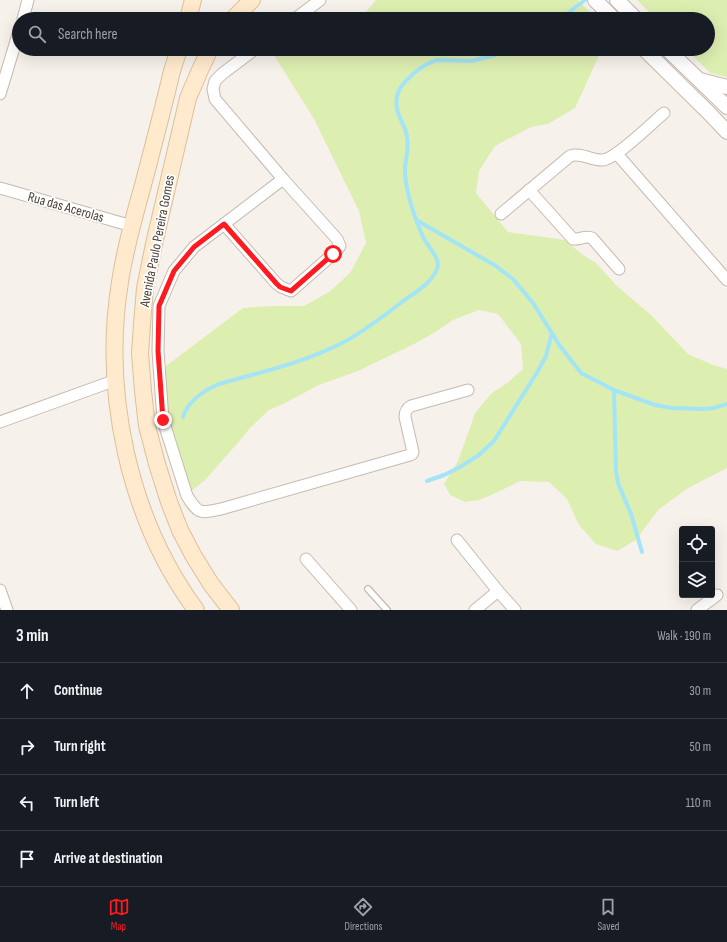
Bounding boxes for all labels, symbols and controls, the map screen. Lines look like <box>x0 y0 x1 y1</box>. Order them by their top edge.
search box <box>12 12 715 56</box>
icon: search <box>26 23 48 45</box>
text: Search here <box>58 25 118 44</box>
street label: Avenida Paulo Pereira Gomes <box>136 174 178 309</box>
street label: Rua das Acerolas <box>26 188 106 226</box>
route start <box>324 245 342 263</box>
route end <box>154 411 172 429</box>
map controls <box>679 526 715 598</box>
button: locate <box>679 526 715 562</box>
button: layers <box>679 562 715 598</box>
text: 3 min <box>16 626 49 646</box>
text: Walk · 190 m <box>657 628 711 644</box>
icon: ahead <box>16 680 38 702</box>
text: Continue <box>54 681 103 700</box>
text: 30 m <box>689 683 711 699</box>
icon: right <box>16 736 38 758</box>
text: Turn right <box>54 737 106 756</box>
text: 50 m <box>690 739 711 755</box>
icon: left <box>16 792 38 814</box>
text: Turn left <box>54 793 99 812</box>
text: 110 m <box>686 795 711 811</box>
icon: arrive <box>16 848 38 870</box>
text: Arrive at destination <box>54 849 163 868</box>
tab: Map <box>108 896 130 933</box>
tab: Directions <box>345 896 382 933</box>
tab: Saved <box>597 896 619 933</box>

